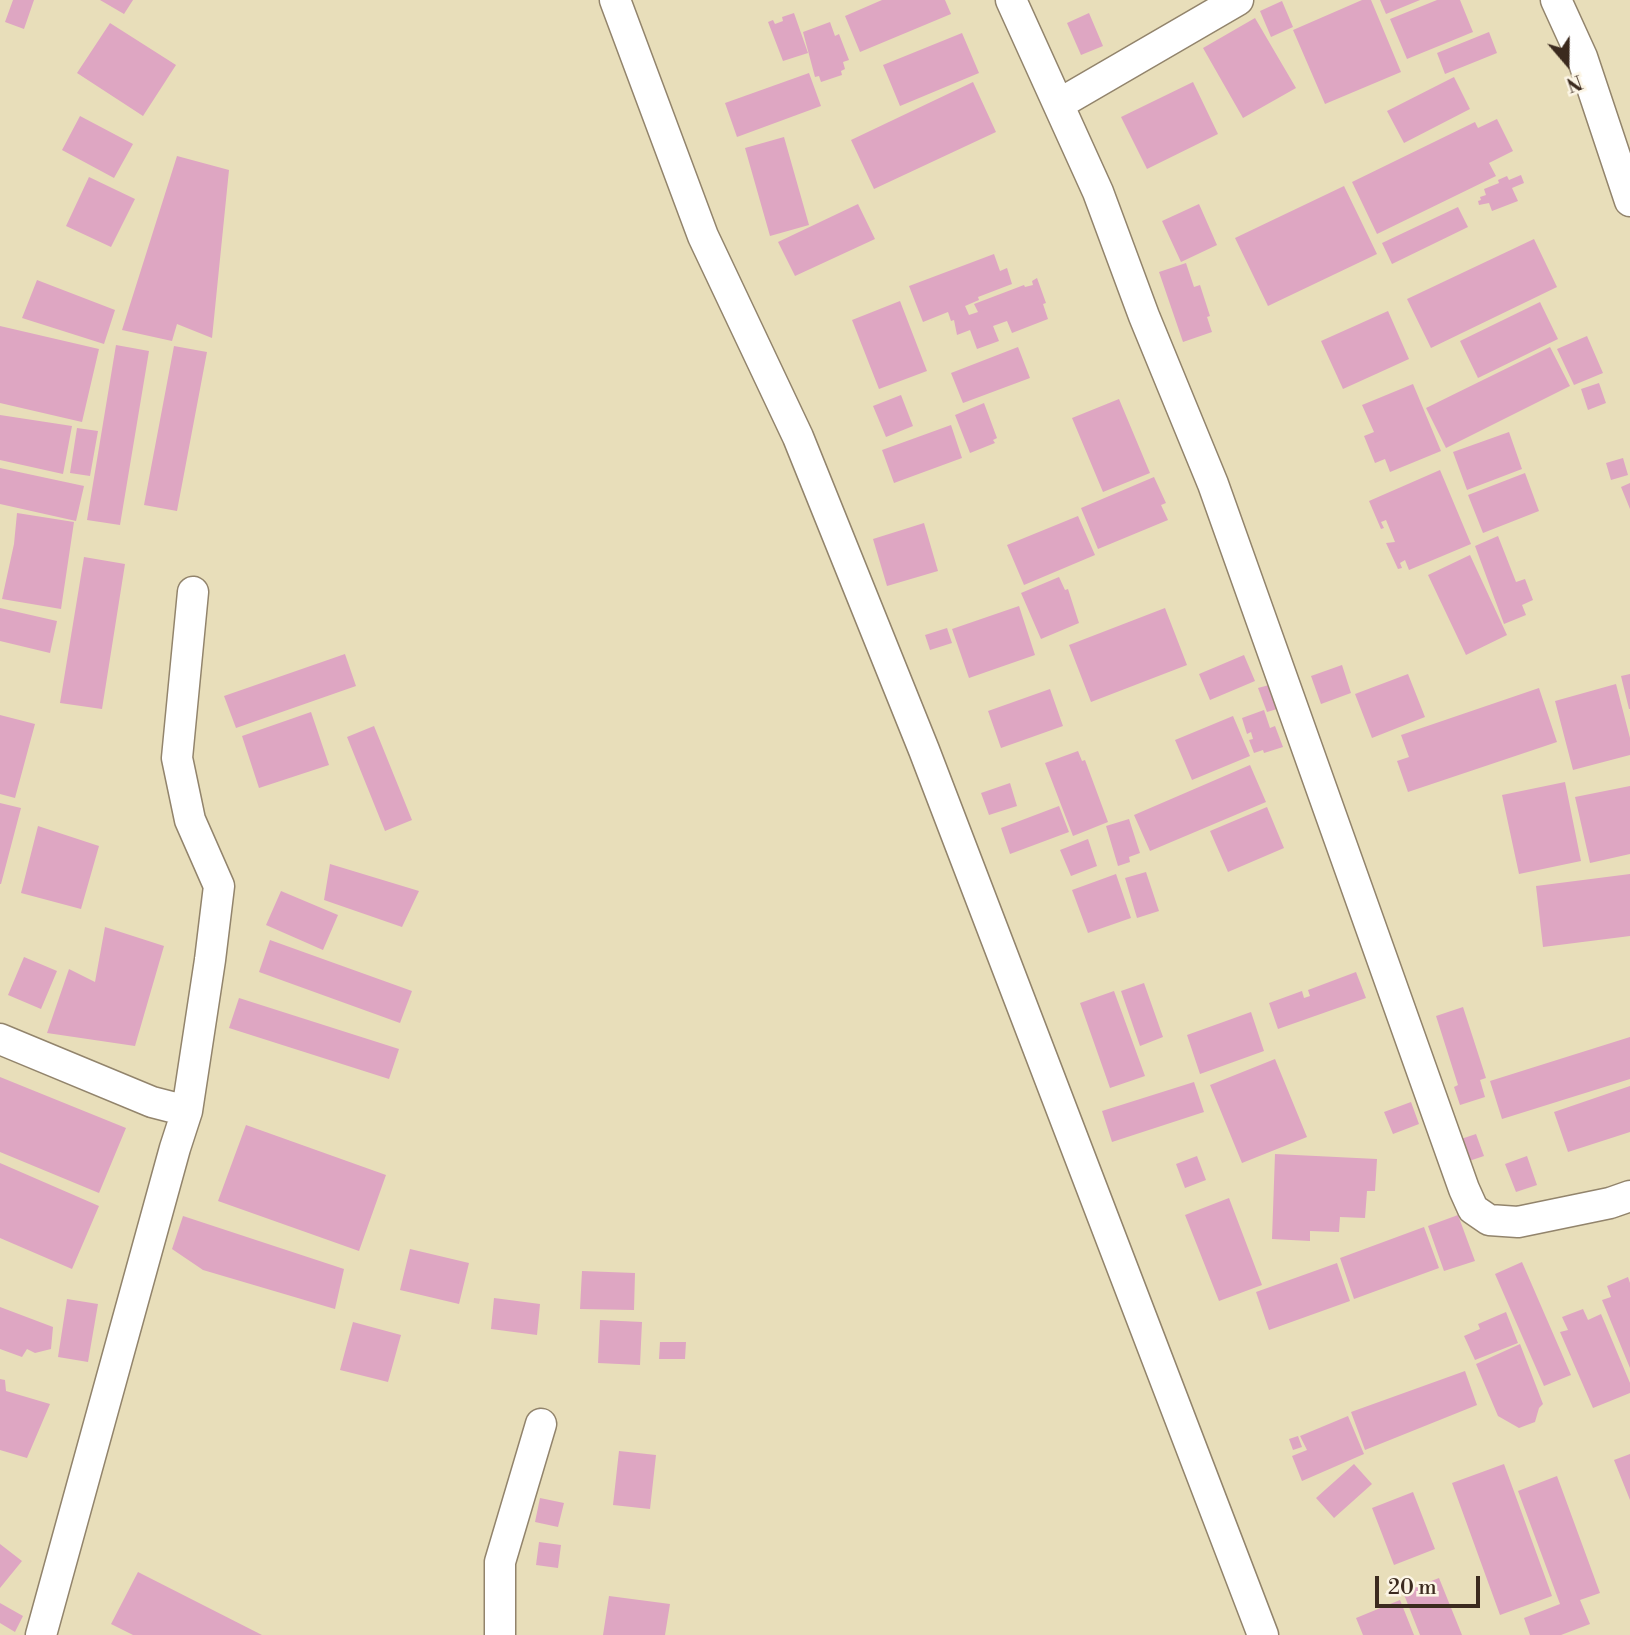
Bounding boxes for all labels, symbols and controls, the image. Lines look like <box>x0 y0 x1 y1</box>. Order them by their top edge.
north arrow <box>1532 28 1602 98</box>
text: N <box>1563 69 1585 97</box>
scale bar <box>1378 1562 1483 1606</box>
text: 20 m <box>1388 1575 1437 1601</box>

